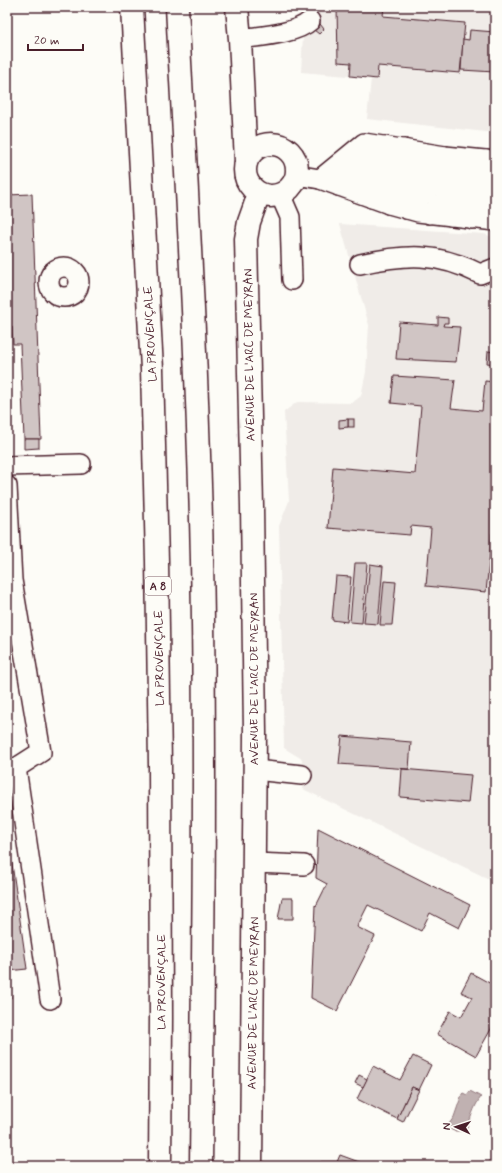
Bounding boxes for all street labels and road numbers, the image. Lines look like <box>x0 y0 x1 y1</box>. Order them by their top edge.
street label: AVENUE DE L'ARC DE MEYRAN <box>240 269 260 441</box>
street label: LA PROVENÇALE <box>140 285 162 382</box>
road number: A 8 <box>145 577 171 595</box>
street label: AVENUE DE L'ARC DE MEYRAN <box>247 593 263 765</box>
street label: LA PROVENÇALE <box>151 609 169 706</box>
street label: AVENUE DE L'ARC DE MEYRAN <box>244 917 264 1089</box>
street label: LA PROVENÇALE <box>154 934 170 1030</box>

